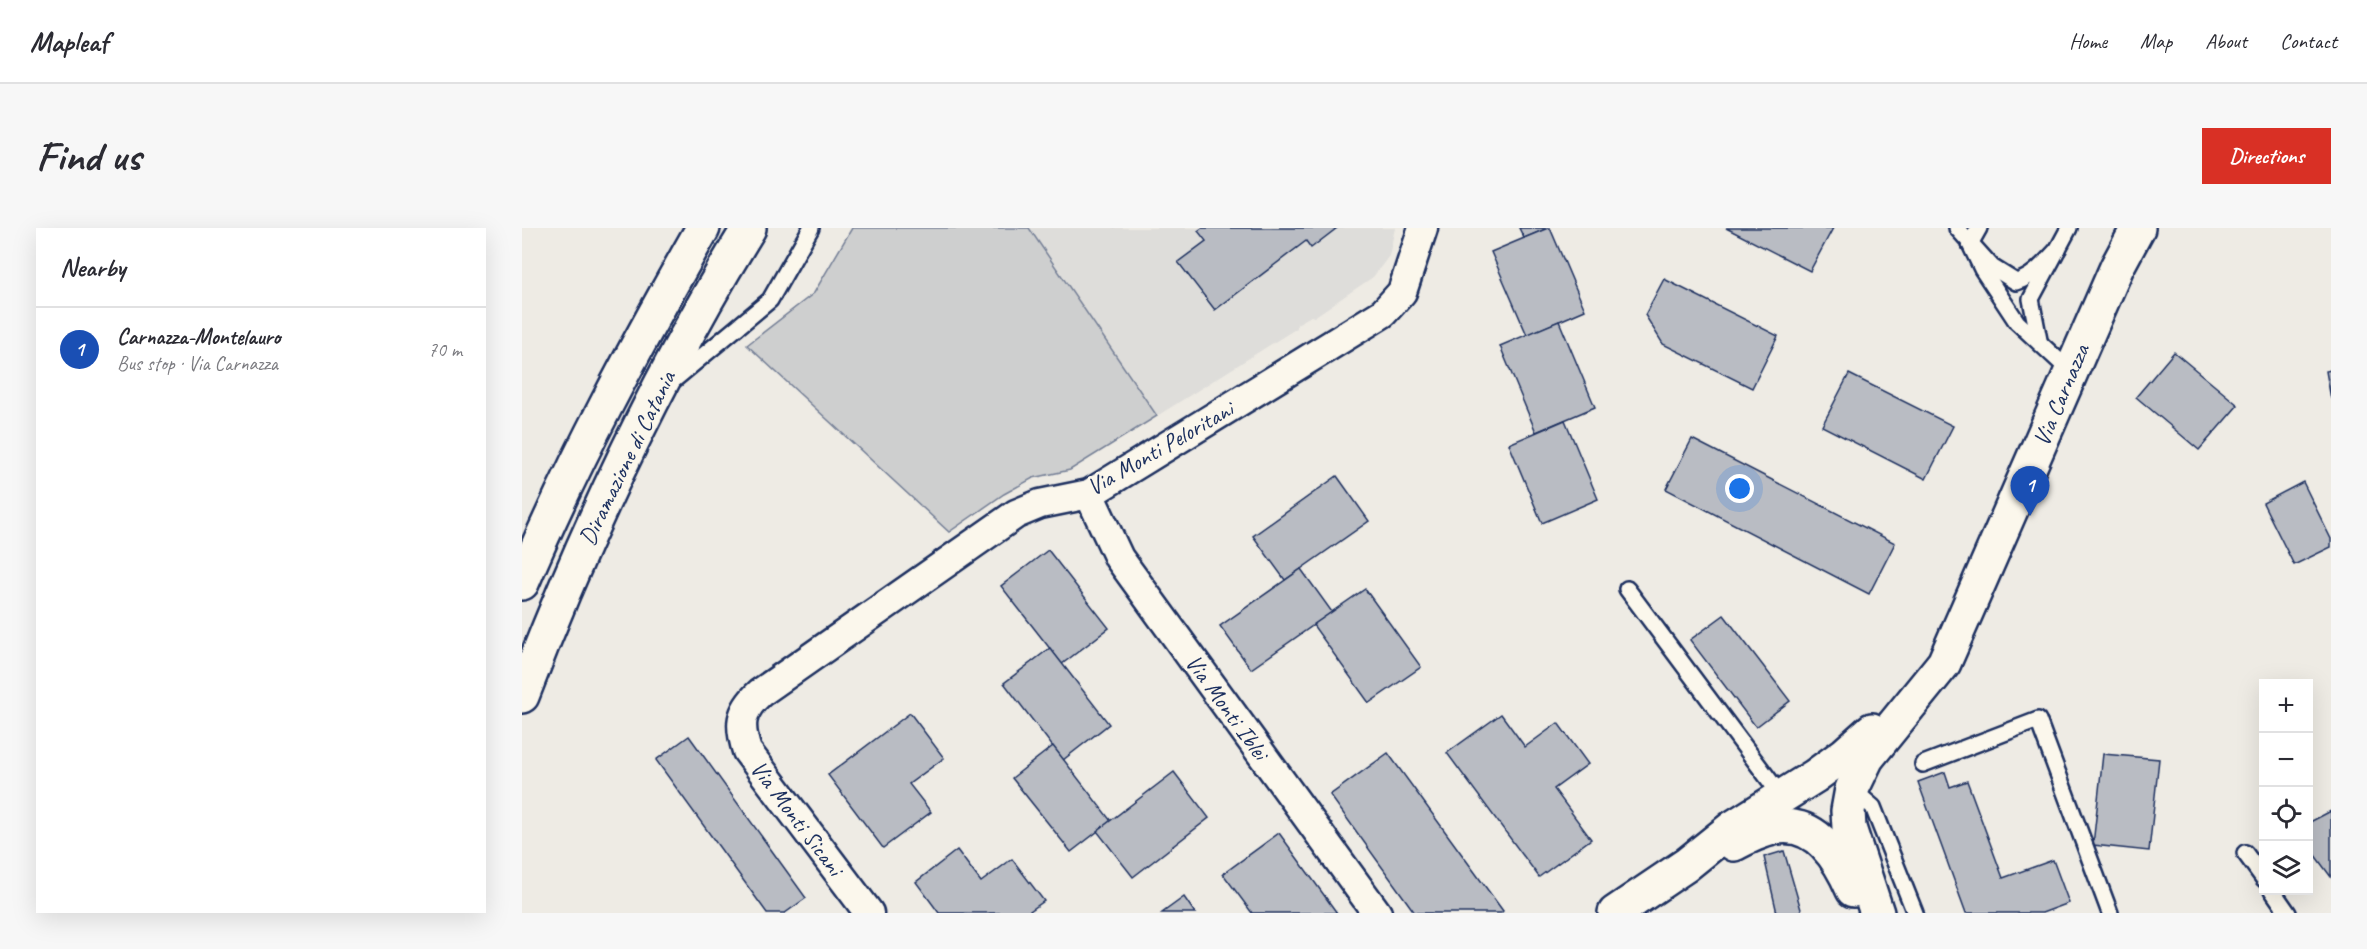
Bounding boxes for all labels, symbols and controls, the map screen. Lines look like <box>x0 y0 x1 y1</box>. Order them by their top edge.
text: Mapleaf <box>30 24 108 59</box>
text: Home <box>2069 28 2107 54</box>
text: Map <box>2140 28 2172 54</box>
text: About <box>2205 28 2247 54</box>
text: Contact <box>2280 28 2337 54</box>
button: Directions <box>2202 128 2331 184</box>
text: Find us <box>36 130 141 183</box>
text: Nearby <box>60 251 125 284</box>
text: Carnazza-Montelauro <box>117 323 280 351</box>
text: 1 <box>75 337 84 362</box>
text: 70 m <box>428 337 462 362</box>
street label: Via Carnazza <box>2026 338 2096 450</box>
text: Bus stop · Via Carnazza <box>117 351 278 376</box>
street label: Diramazione di Catania <box>572 365 683 550</box>
street label: Via Monti Peloritani <box>1081 392 1242 502</box>
pin: 1 <box>2010 466 2050 516</box>
your location <box>1725 474 1754 503</box>
street label: Via Monti Iblei <box>1179 648 1277 768</box>
map controls <box>2259 679 2313 895</box>
button: + <box>2259 679 2313 733</box>
button: − <box>2259 733 2313 787</box>
street label: Via Monti Sicani <box>744 754 852 884</box>
button: locate <box>2259 787 2313 841</box>
button: layers <box>2259 841 2313 895</box>

